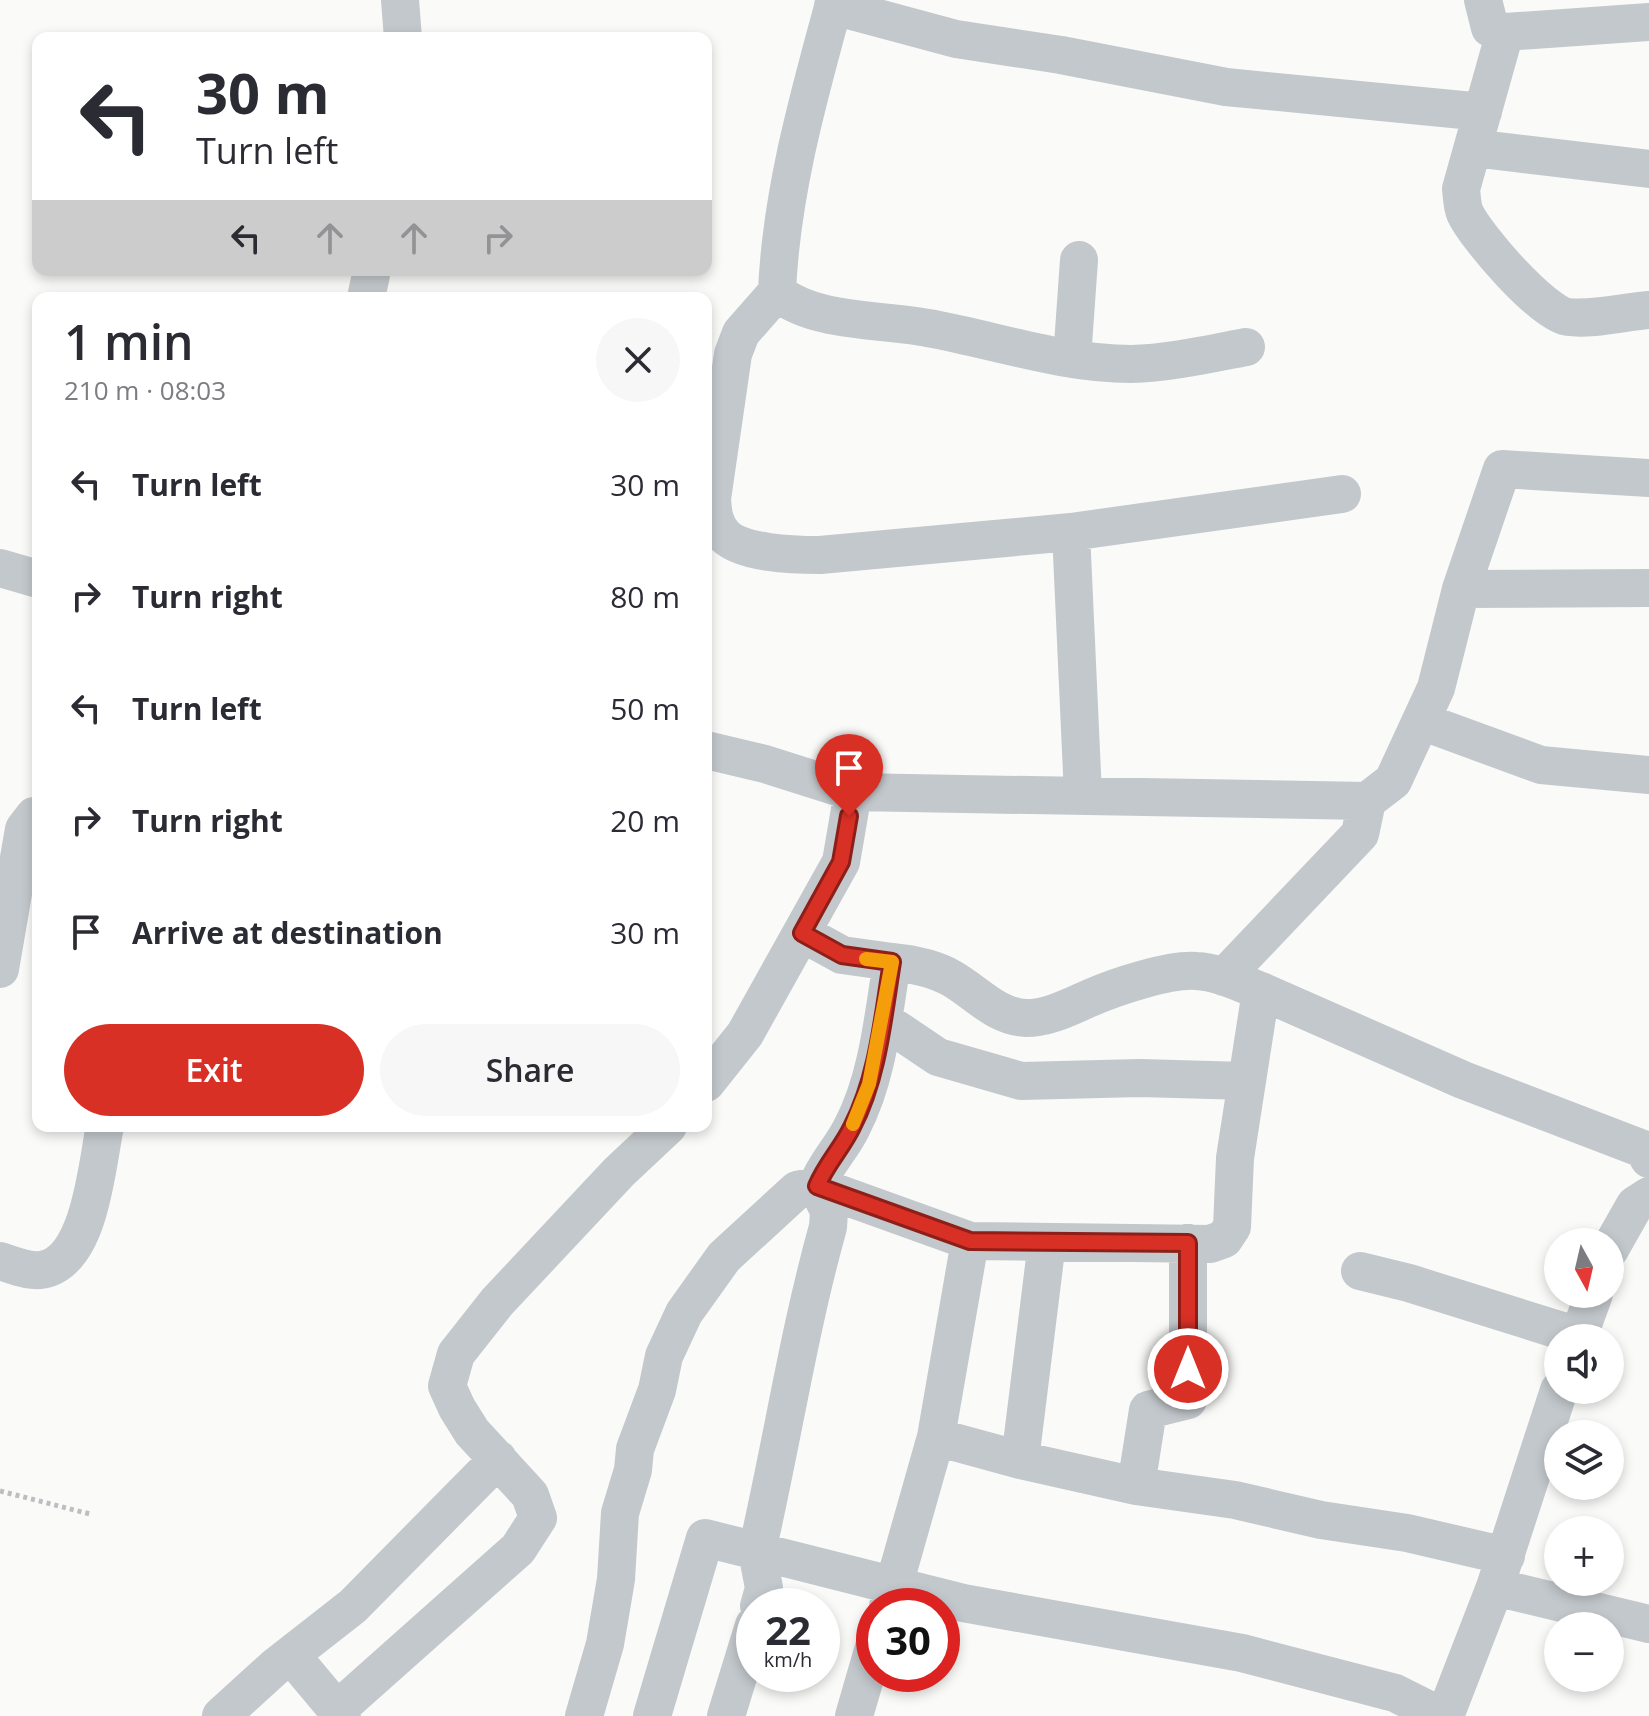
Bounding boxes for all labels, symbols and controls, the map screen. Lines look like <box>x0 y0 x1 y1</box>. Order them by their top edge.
text: 30 m <box>196 54 330 130</box>
icon: left <box>64 64 168 168</box>
text: Turn left <box>196 126 338 175</box>
icon: left <box>224 216 268 260</box>
icon: ahead <box>308 216 352 260</box>
icon: ahead <box>392 216 436 260</box>
icon: right <box>476 216 520 260</box>
text: 1 min <box>64 309 194 374</box>
button: close <box>596 318 680 402</box>
text: 210 m · 08:03 <box>64 372 226 408</box>
icon: left <box>64 462 108 506</box>
text: Turn left <box>132 464 262 505</box>
text: 30 m <box>610 464 680 505</box>
icon: right <box>64 574 108 618</box>
text: Turn right <box>132 576 283 617</box>
text: 80 m <box>610 576 680 617</box>
icon: left <box>64 686 108 730</box>
text: Turn left <box>132 688 262 729</box>
text: 50 m <box>610 688 680 729</box>
pin <box>815 734 883 816</box>
icon: arrive <box>827 746 871 790</box>
icon: right <box>64 798 108 842</box>
text: Turn right <box>132 800 283 841</box>
text: 20 m <box>610 800 680 841</box>
icon: arrive <box>64 910 108 954</box>
text: Arrive at destination <box>132 912 443 953</box>
text: 30 m <box>610 912 680 953</box>
button: Exit <box>64 1024 364 1116</box>
button: Share <box>380 1024 680 1116</box>
north arrow <box>1544 1228 1624 1308</box>
map controls <box>1544 1228 1624 1692</box>
button: sound <box>1544 1324 1624 1404</box>
position arrow <box>1146 1327 1230 1411</box>
button: layers <box>1544 1420 1624 1500</box>
button: + <box>1544 1516 1624 1596</box>
speed limit sign: 30 <box>856 1588 960 1692</box>
text: 22 <box>765 1602 811 1657</box>
button: − <box>1544 1612 1624 1692</box>
text: km/h <box>764 1646 812 1673</box>

